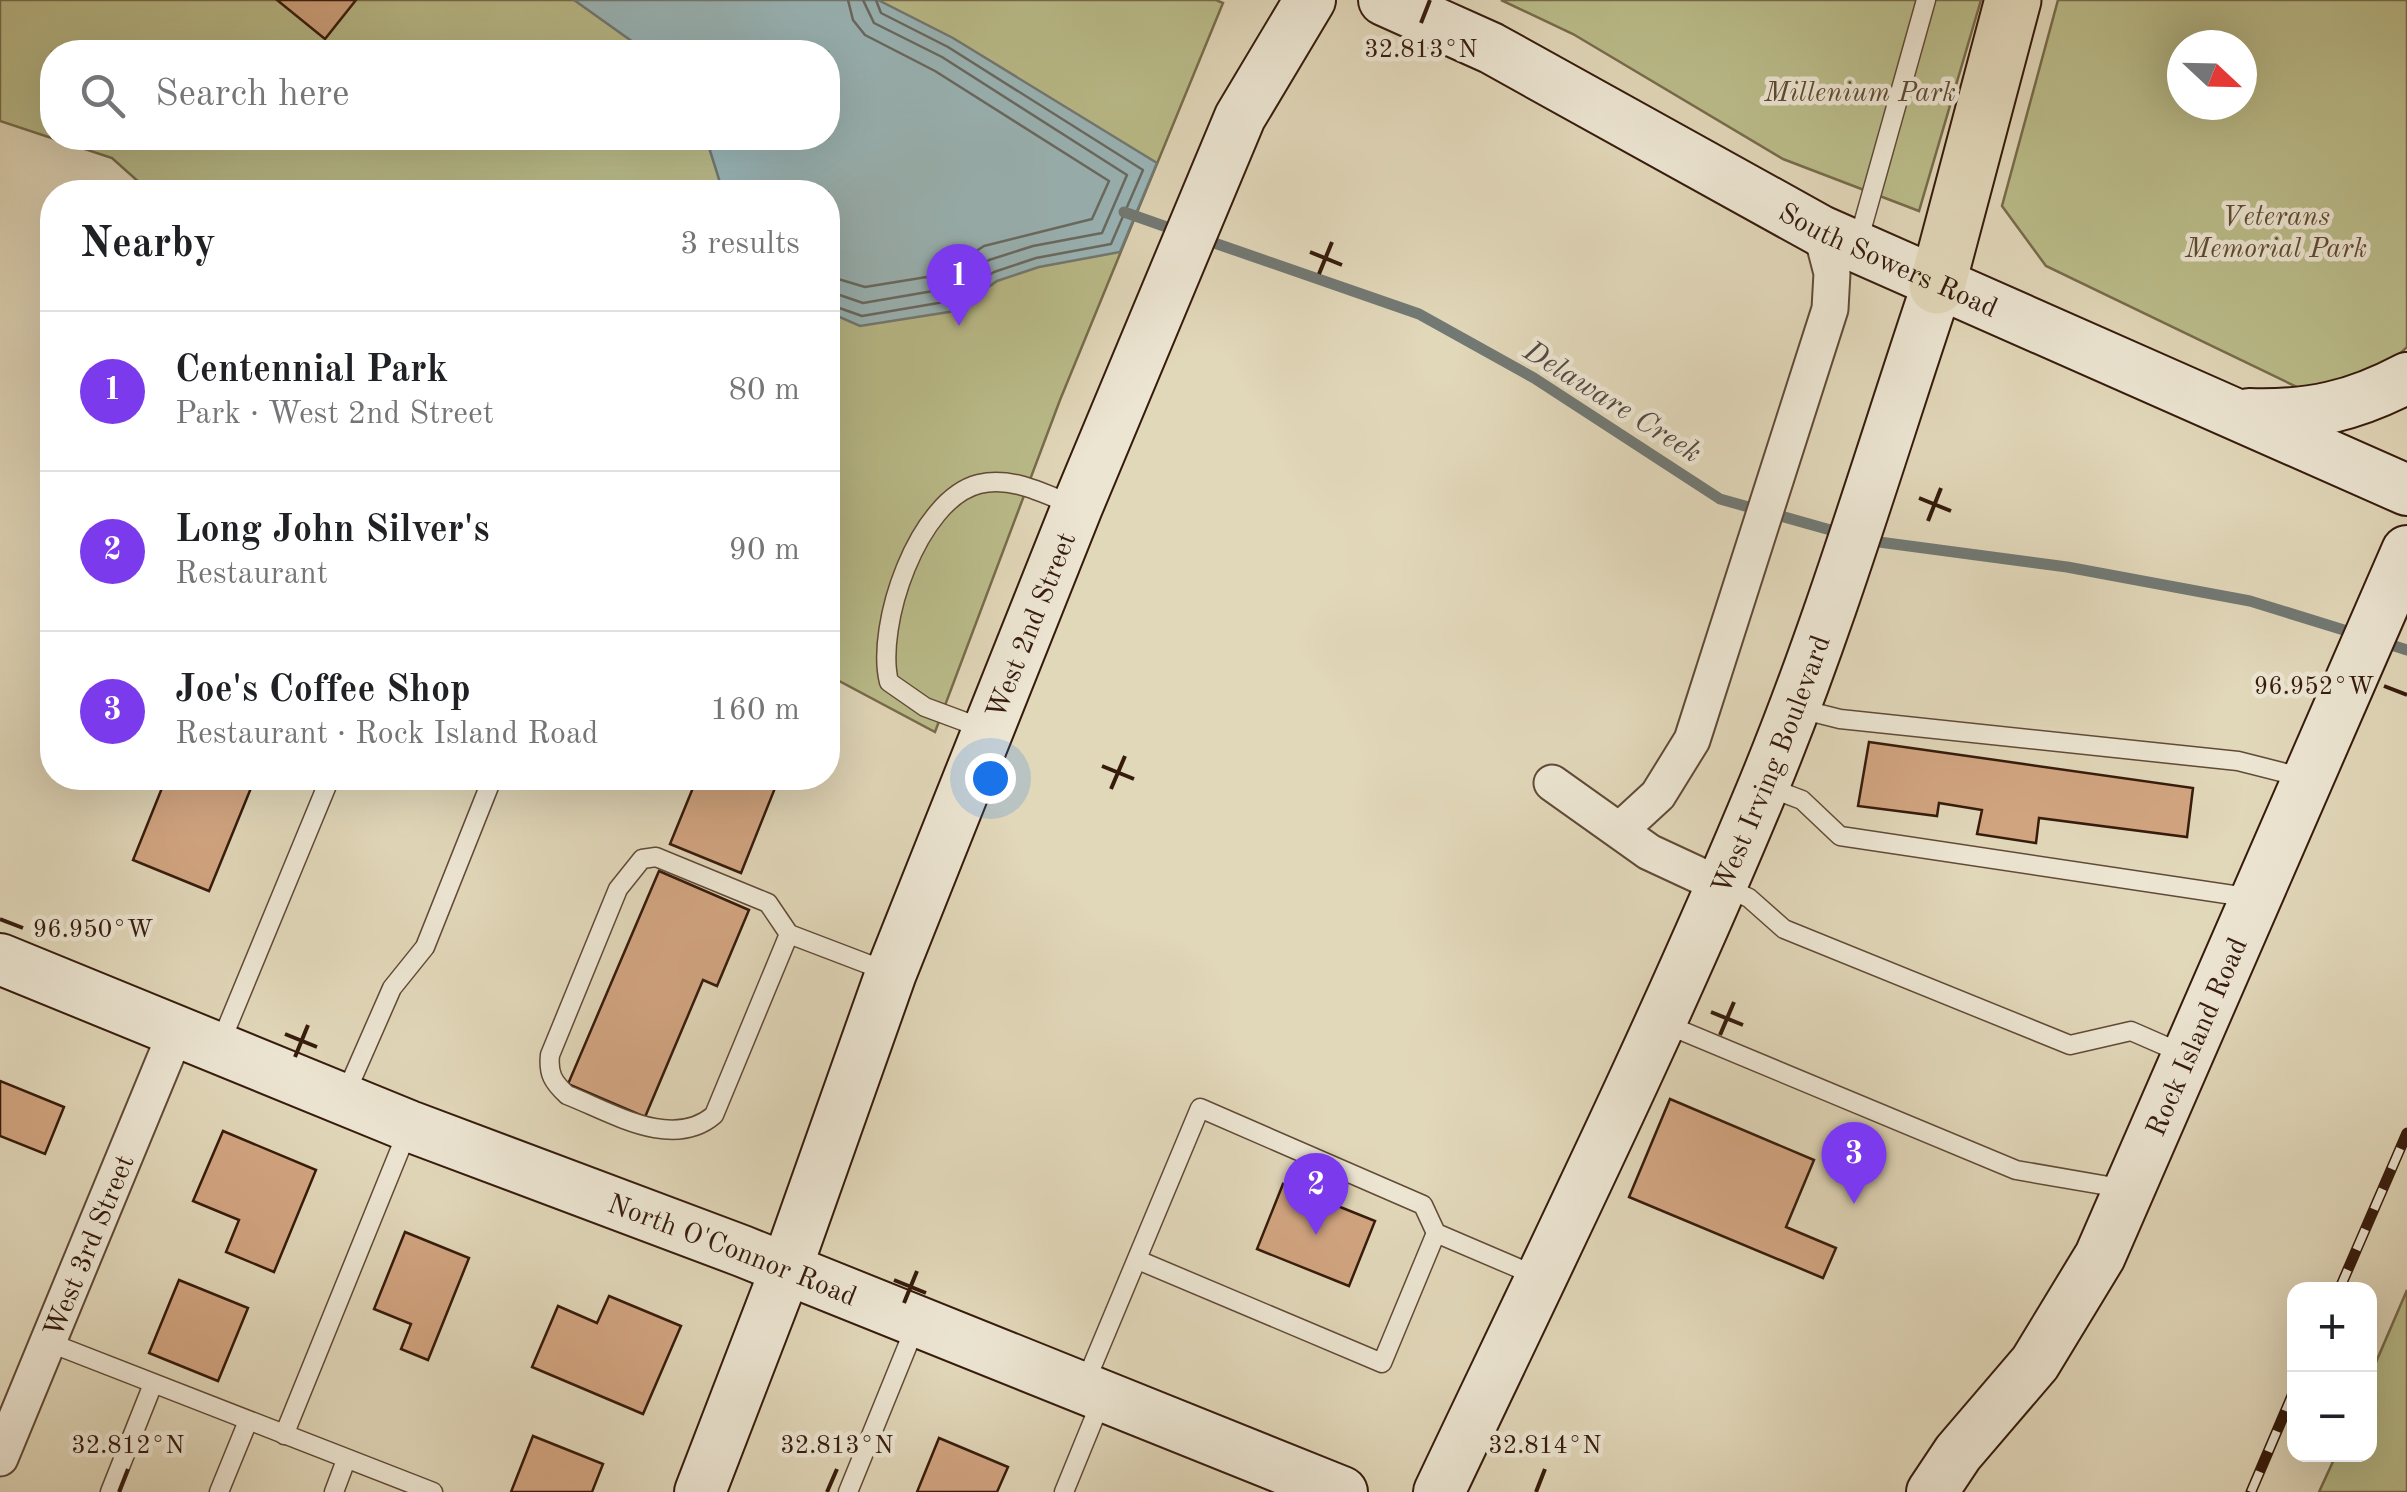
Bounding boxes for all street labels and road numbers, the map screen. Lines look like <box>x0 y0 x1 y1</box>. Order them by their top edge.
street label: South Sowers Road <box>1773 199 2001 324</box>
street label: West 2nd Street <box>983 529 1082 723</box>
street label: West Irving Boulevard <box>1709 632 1837 898</box>
street label: Rock Island Road <box>2143 934 2254 1141</box>
street label: West 3rd Street <box>41 1151 141 1342</box>
street label: North O'Connor Road <box>603 1191 860 1313</box>

